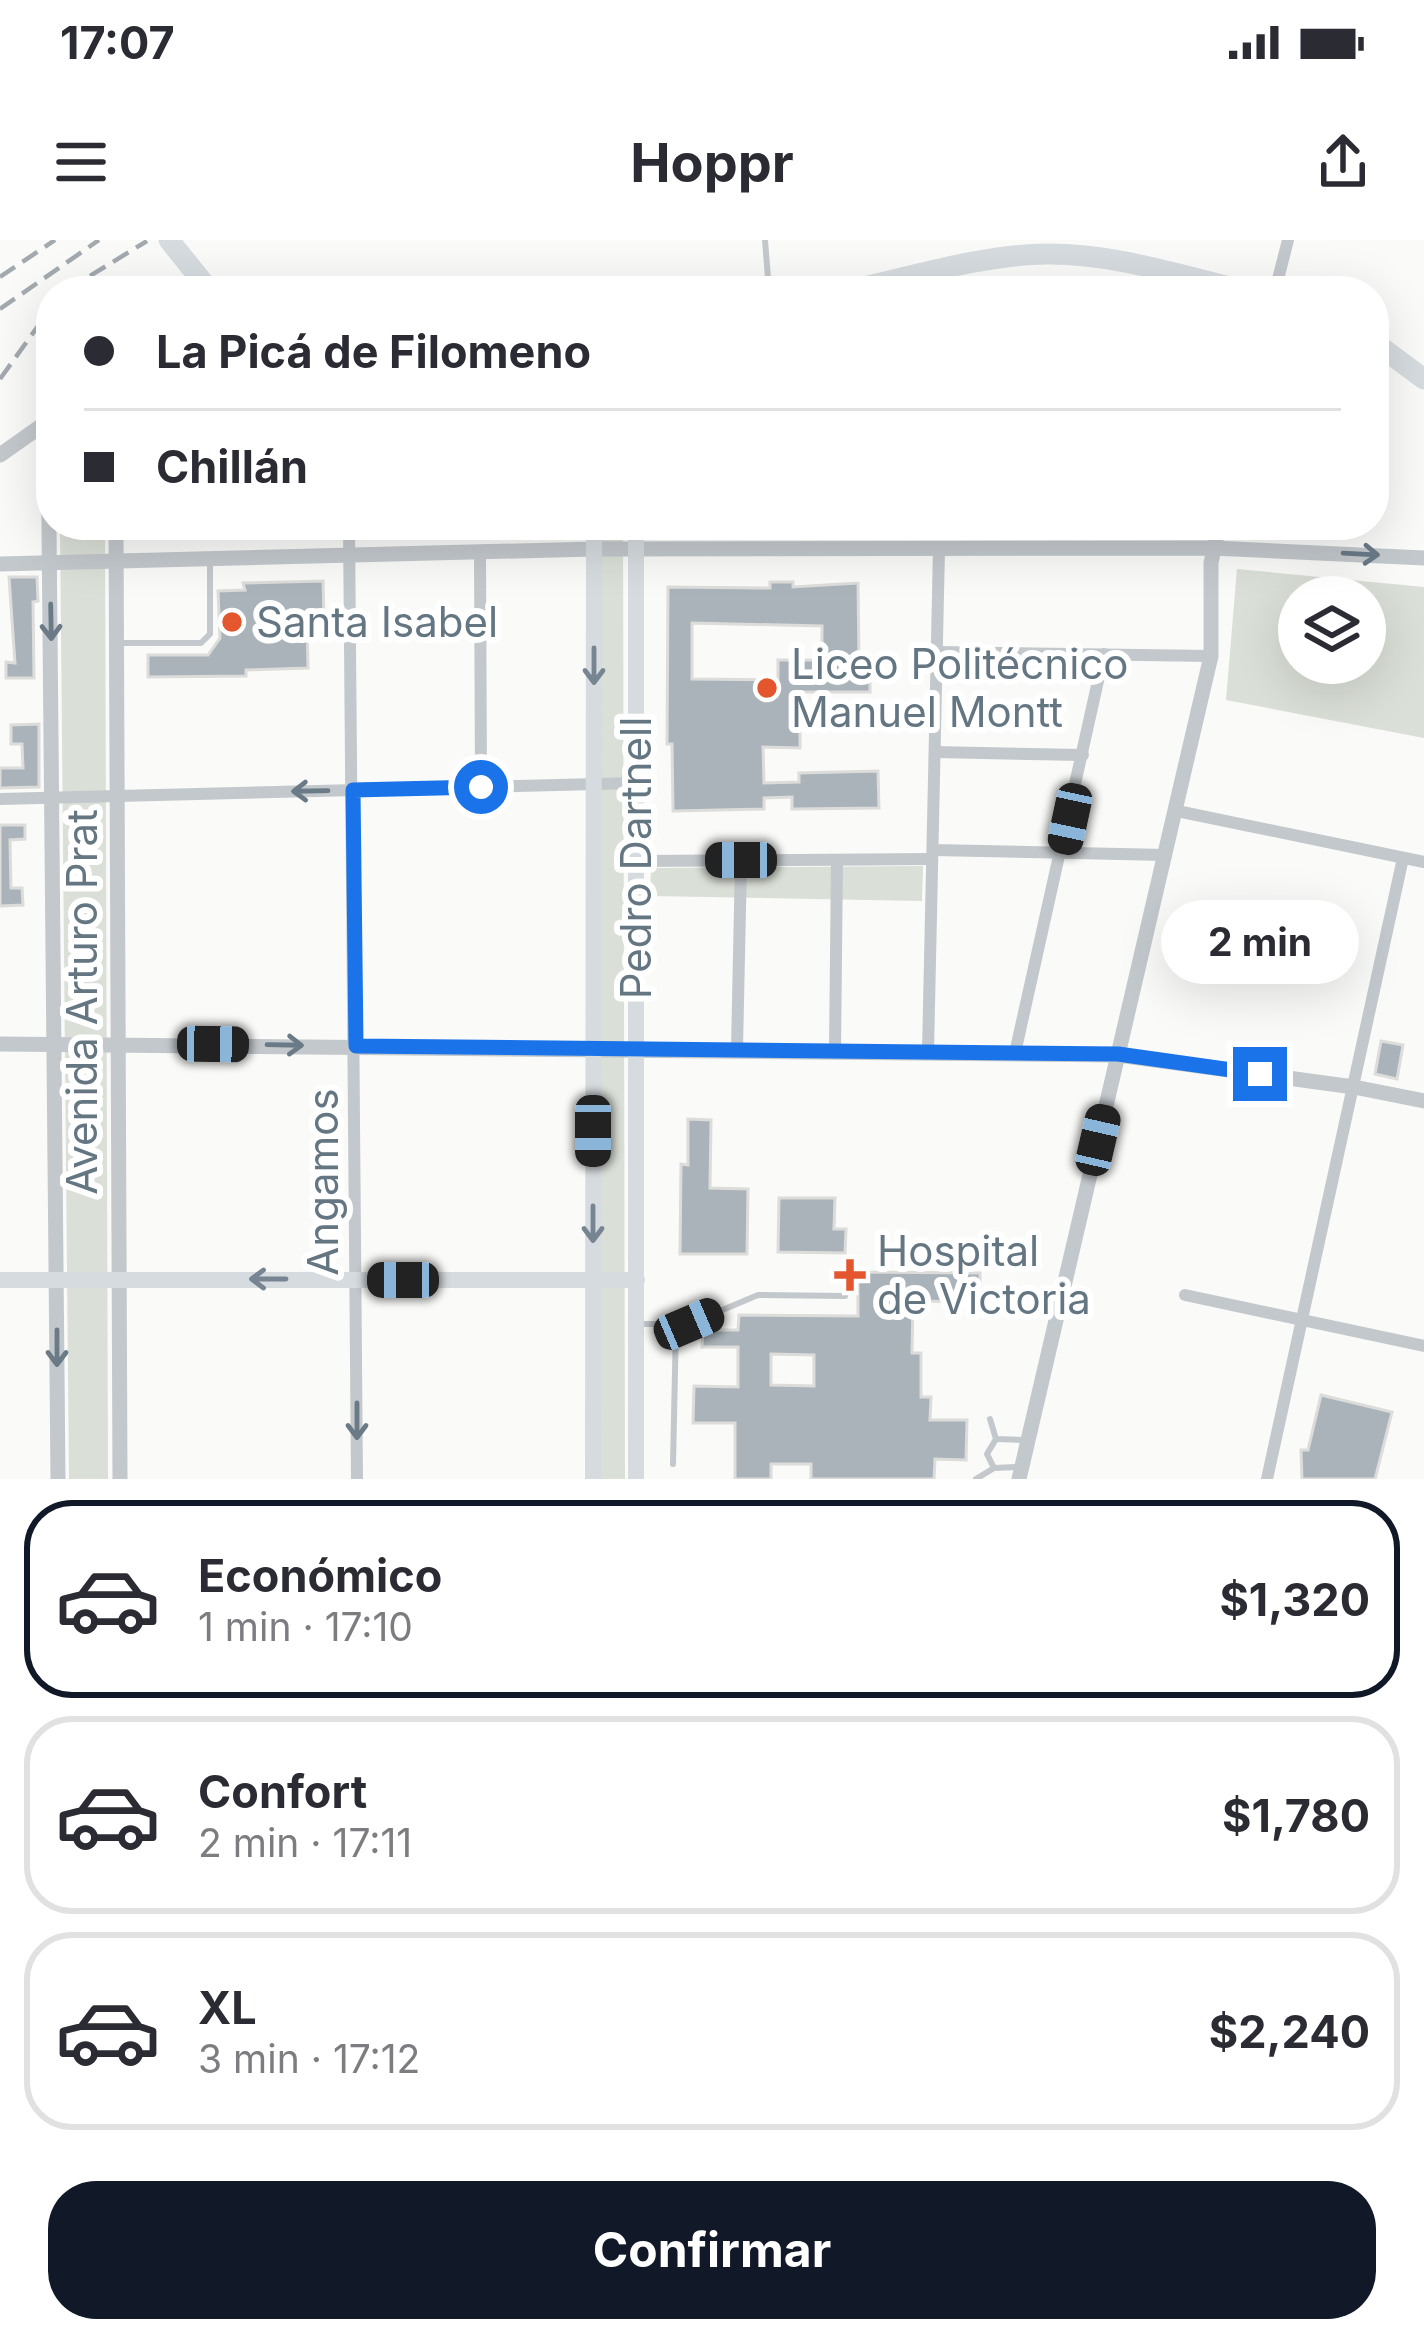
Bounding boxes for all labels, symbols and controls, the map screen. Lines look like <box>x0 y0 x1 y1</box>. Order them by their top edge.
text: 17:07 <box>60 15 175 70</box>
icon: menu <box>48 129 114 195</box>
icon: share <box>1310 129 1376 195</box>
text: Hoppr <box>630 130 794 195</box>
text: La Picá de Filomeno <box>156 324 591 379</box>
text: Chillán <box>156 439 308 494</box>
one-way arrow <box>1341 543 1380 566</box>
map controls <box>1278 576 1386 684</box>
button: layers <box>1278 576 1386 684</box>
place label: Santa Isabel <box>256 596 498 647</box>
one-way arrow <box>39 602 62 641</box>
marker: Santa Isabel <box>219 609 245 635</box>
place label: Liceo Politécnico Manuel Montt <box>791 638 1129 737</box>
one-way arrow <box>583 646 605 685</box>
marker: Liceo Politécnico Manuel Montt <box>754 675 780 701</box>
street label: Pedro Dartnell <box>610 717 661 999</box>
route start <box>454 760 508 814</box>
one-way arrow <box>291 779 330 802</box>
car <box>1045 780 1095 858</box>
street label: Avenida Arturo Prat <box>56 809 107 1195</box>
car <box>705 842 777 878</box>
callout: 2 min <box>1161 900 1359 984</box>
text: 2 min <box>1208 918 1312 965</box>
car <box>177 1025 249 1063</box>
one-way arrow <box>265 1034 304 1057</box>
route end <box>1233 1047 1287 1101</box>
street label: Angamos <box>297 1088 348 1276</box>
car <box>575 1095 611 1167</box>
car <box>1072 1101 1124 1179</box>
one-way arrow <box>582 1204 604 1243</box>
place label: Hospital de Victoria <box>877 1225 1091 1324</box>
marker: Hospital de Victoria <box>834 1259 866 1291</box>
car <box>367 1262 439 1298</box>
one-way arrow <box>249 1268 288 1291</box>
car <box>649 1293 729 1355</box>
one-way arrow <box>46 1328 68 1367</box>
one-way arrow <box>346 1401 368 1440</box>
icon: car <box>54 1545 162 1653</box>
text: Económico <box>198 1548 442 1603</box>
text: $1,320 <box>1219 1572 1370 1627</box>
text: 1 min · 17:10 <box>198 1603 413 1650</box>
icon: car <box>54 1761 162 1869</box>
text: Confort <box>198 1764 367 1819</box>
text: $1,780 <box>1222 1788 1370 1843</box>
text: 2 min · 17:11 <box>198 1819 412 1866</box>
icon: car <box>54 1977 162 2085</box>
text: XL <box>198 1980 257 2035</box>
text: $2,240 <box>1209 2004 1370 2059</box>
text: 3 min · 17:12 <box>198 2035 420 2082</box>
button: Confirmar <box>48 2181 1376 2319</box>

